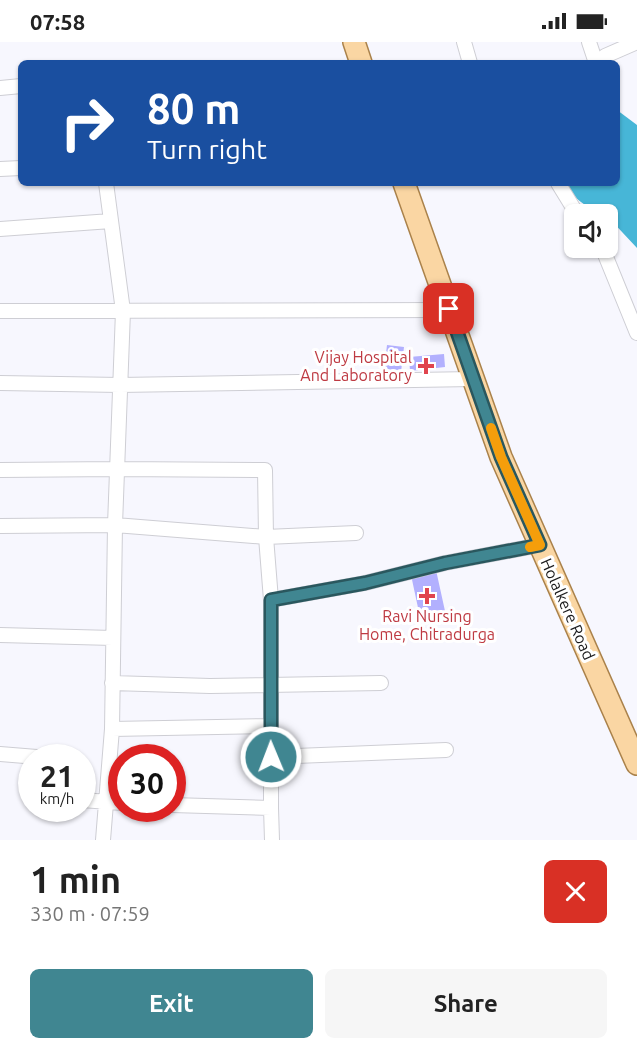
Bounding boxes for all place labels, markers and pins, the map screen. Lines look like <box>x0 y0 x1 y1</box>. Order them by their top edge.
pin <box>423 283 474 334</box>
place label: Vijay Hospital And Laboratory <box>300 348 412 384</box>
marker: Vijay Hospital And Laboratory <box>417 357 435 375</box>
marker: Ravi Nursing Home, Chitradurga <box>418 587 436 605</box>
place label: Ravi Nursing Home, Chitradurga <box>359 607 495 643</box>

